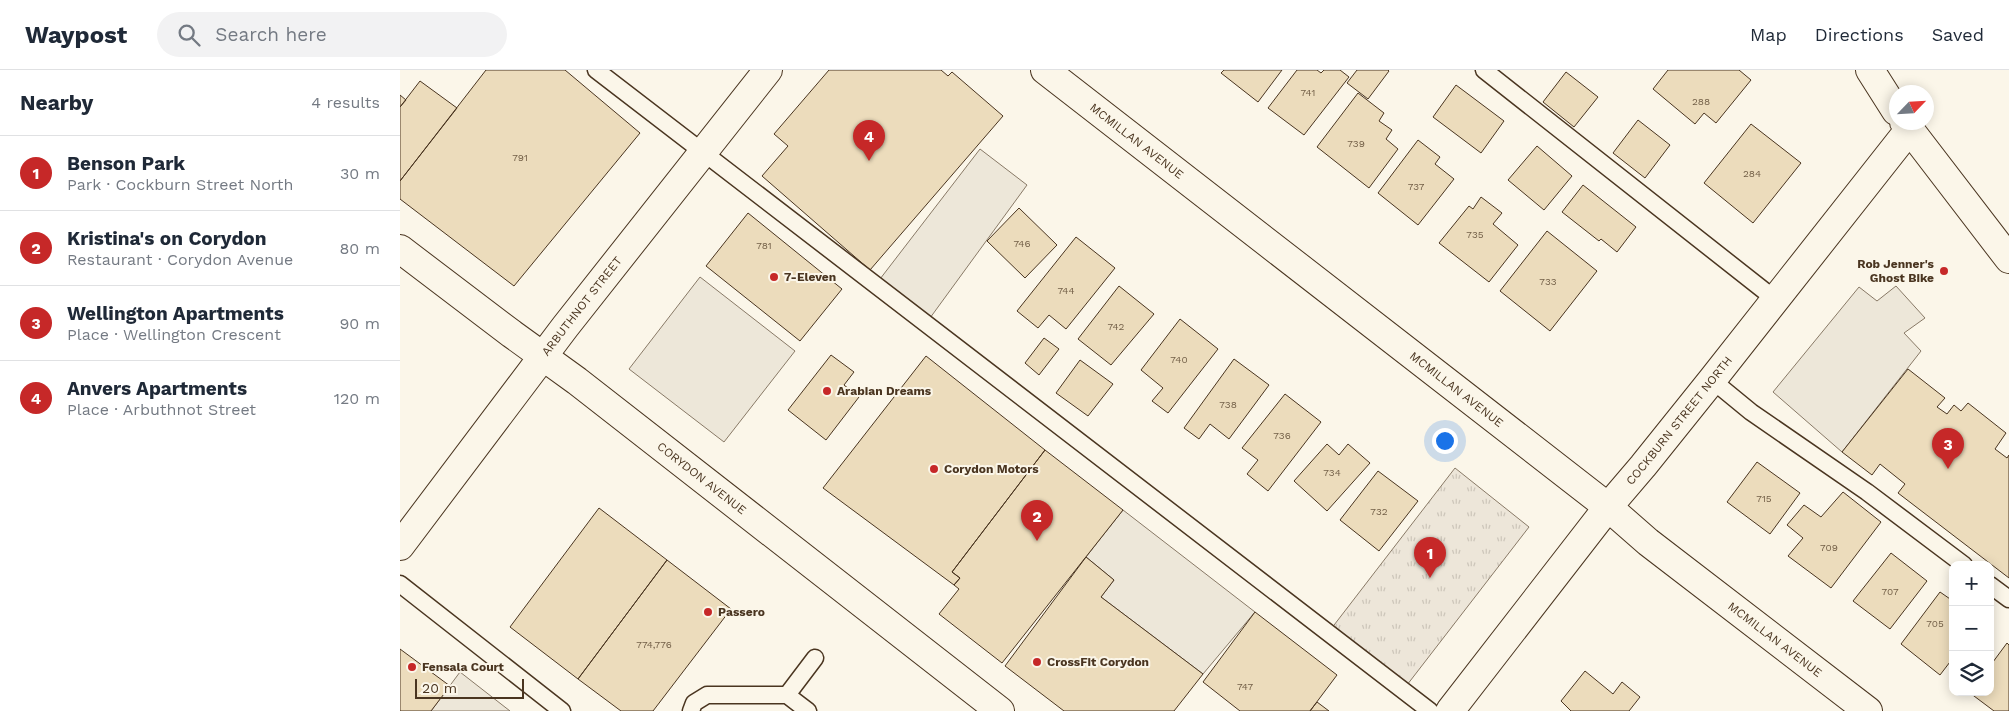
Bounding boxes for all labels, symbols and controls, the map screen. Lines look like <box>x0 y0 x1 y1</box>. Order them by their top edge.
search box <box>157 12 507 57</box>
text: Waypost <box>25 21 127 49</box>
icon: search <box>175 21 203 49</box>
text: Search here <box>215 23 327 46</box>
text: Map <box>1750 24 1787 45</box>
text: Directions <box>1815 24 1904 45</box>
text: Saved <box>1932 24 1984 45</box>
north arrow <box>1889 85 1934 130</box>
house number: 741 <box>1301 87 1315 98</box>
text: Nearby <box>20 90 93 115</box>
text: 4 results <box>311 93 380 112</box>
house number: 288 <box>1692 96 1710 107</box>
street label: MCMILLAN AVENUE <box>1087 100 1186 182</box>
pin: 4 <box>853 120 885 161</box>
house number: 739 <box>1347 138 1365 149</box>
text: Benson Park <box>67 152 185 175</box>
house number: 791 <box>512 152 528 163</box>
text: 1 <box>33 164 39 183</box>
text: 30 m <box>340 164 380 183</box>
house number: 284 <box>1743 168 1761 179</box>
text: Park · Cockburn Street North <box>67 175 293 194</box>
house number: 737 <box>1408 181 1425 192</box>
text: Kristina's on Corydon <box>67 227 266 250</box>
house number: 735 <box>1466 229 1484 240</box>
house number: 746 <box>1013 238 1031 249</box>
text: 2 <box>31 239 41 258</box>
text: 80 m <box>339 239 380 258</box>
house number: 781 <box>756 240 772 251</box>
text: Restaurant · Corydon Avenue <box>67 250 293 269</box>
street label: ARBUTHNOT STREET <box>539 254 625 359</box>
place label: Rob Jenner's Ghost Bike <box>1857 257 1935 285</box>
marker: Rob Jenner's Ghost Bike <box>1938 265 1950 277</box>
place label: 7-Eleven <box>784 270 836 284</box>
marker: 7-Eleven <box>768 271 780 283</box>
house number: 733 <box>1539 276 1557 287</box>
house number: 744 <box>1057 285 1075 296</box>
text: Wellington Apartments <box>67 302 284 325</box>
text: 3 <box>31 314 41 333</box>
text: 90 m <box>339 314 380 333</box>
house number: 742 <box>1108 321 1125 332</box>
text: Place · Wellington Crescent <box>67 325 281 344</box>
street label: MCMILLAN AVENUE <box>1407 349 1506 430</box>
street label: COCKBURN STREET NORTH <box>1623 353 1735 488</box>
house number: 740 <box>1170 354 1188 365</box>
text: Anvers Apartments <box>67 377 247 400</box>
place label: Arabian Dreams <box>837 384 932 398</box>
marker: Arabian Dreams <box>821 385 833 397</box>
text: 4 <box>31 389 41 408</box>
text: 120 m <box>334 389 380 408</box>
house number: 738 <box>1219 399 1237 410</box>
text: Place · Arbuthnot Street <box>67 400 256 419</box>
your location <box>1432 428 1458 454</box>
pin: 3 <box>1932 428 1964 469</box>
house number: 736 <box>1273 430 1291 441</box>
street label: CORYDON AVENUE <box>654 439 749 518</box>
place label: Corydon Motors <box>944 462 1039 476</box>
marker: Corydon Motors <box>928 463 940 475</box>
house number: 734 <box>1323 467 1341 478</box>
house number: 715 <box>1756 493 1772 504</box>
pin: 2 <box>1021 500 1053 541</box>
house number: 732 <box>1370 506 1388 517</box>
pin: 1 <box>1414 537 1446 578</box>
house number: 709 <box>1820 542 1838 553</box>
map controls <box>1949 561 1994 696</box>
button: + <box>1949 561 1994 606</box>
house number: 707 <box>1881 586 1899 597</box>
street label: MCMILLAN AVENUE <box>1725 599 1825 680</box>
place label: Passero <box>718 605 765 619</box>
marker: Passero <box>702 606 714 618</box>
button: − <box>1949 606 1994 651</box>
house number: 705 <box>1926 618 1944 629</box>
house number: 774,776 <box>636 639 672 650</box>
button: layers <box>1949 651 1994 696</box>
place label: CrossFit Corydon <box>1047 655 1149 669</box>
marker: CrossFit Corydon <box>1031 656 1043 668</box>
place label: Fensala Court <box>422 660 505 674</box>
marker: Fensala Court <box>406 661 418 673</box>
scale bar <box>415 676 524 699</box>
text: 20 m <box>422 680 457 696</box>
house number: 747 <box>1237 681 1253 692</box>

